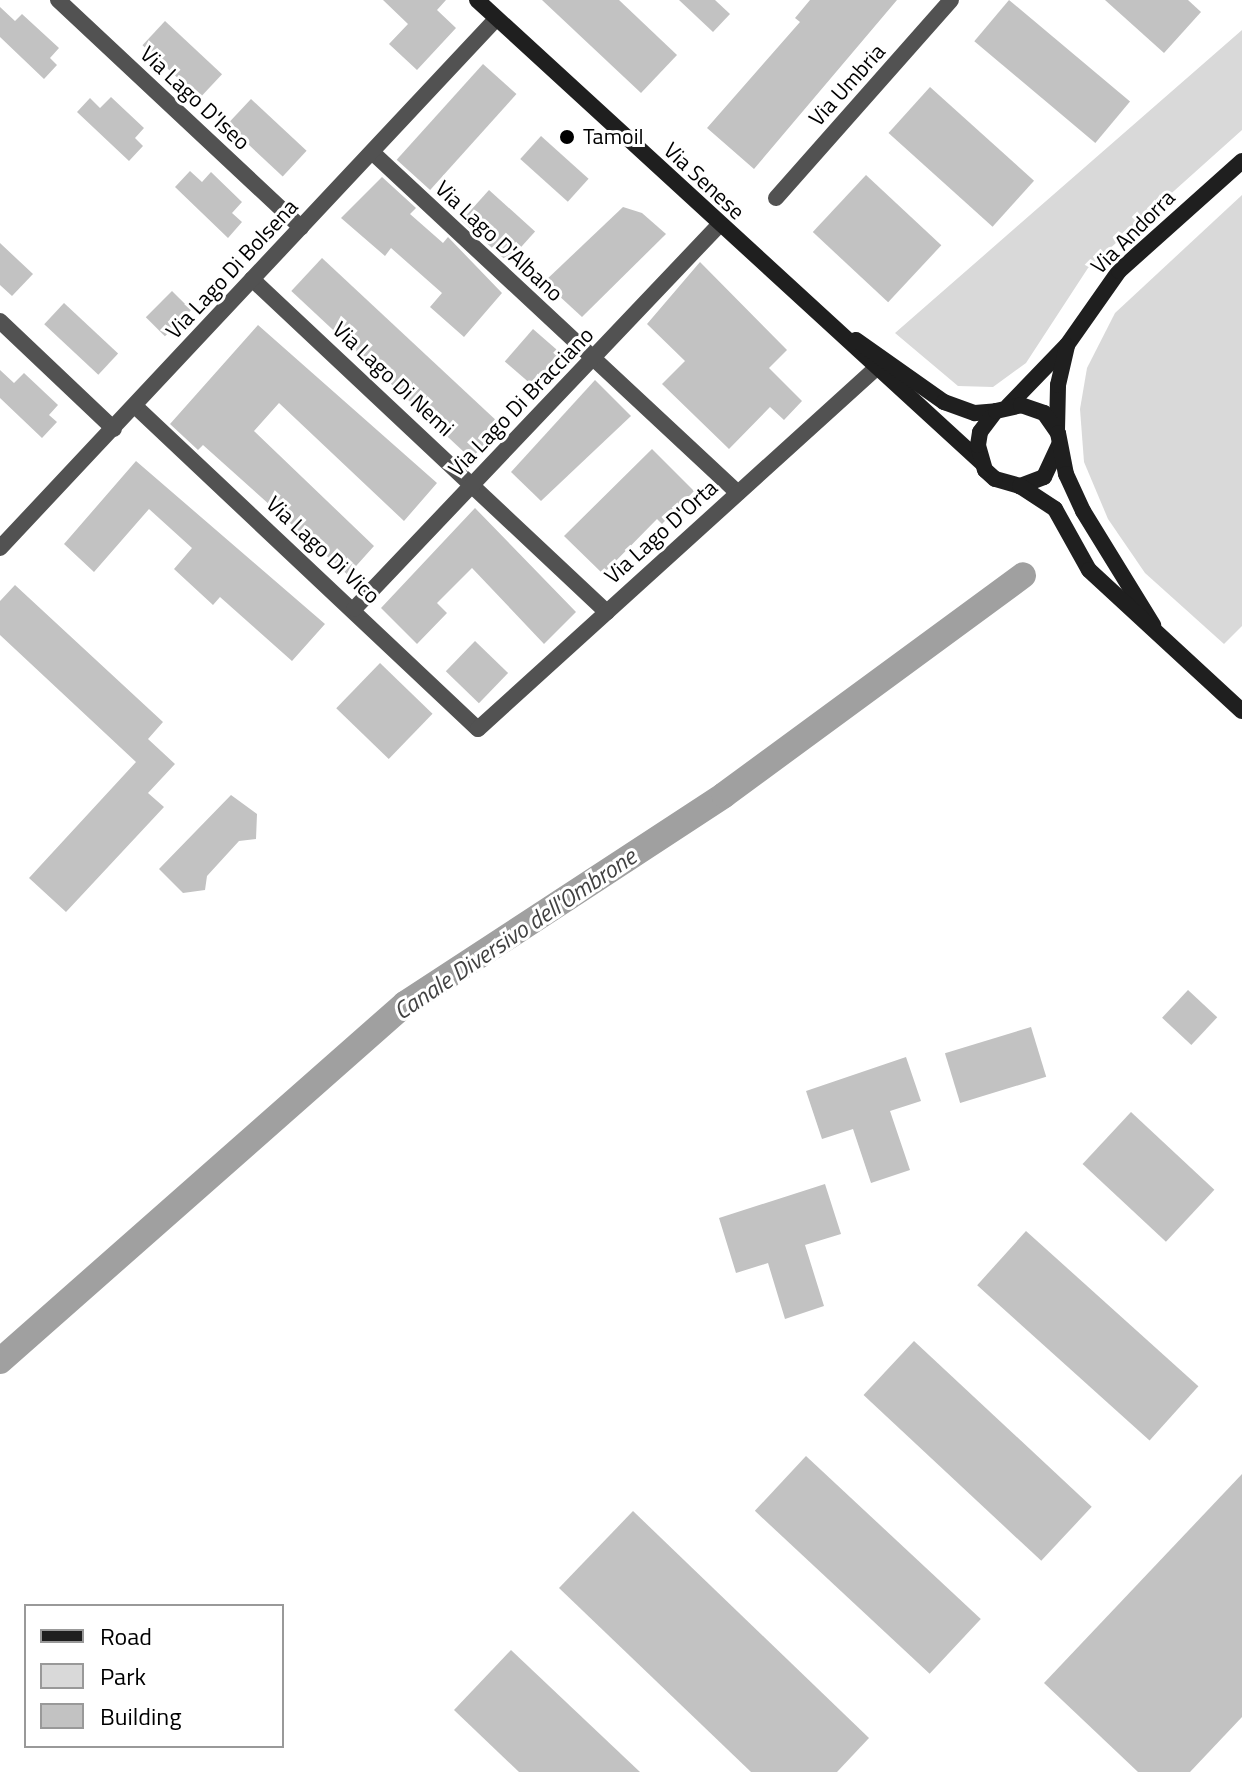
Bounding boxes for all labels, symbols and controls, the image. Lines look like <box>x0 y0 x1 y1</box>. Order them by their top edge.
street label: Via Umbria <box>803 39 891 131</box>
street label: Via Lago D'Iseo <box>135 41 255 155</box>
place label: Tamoil <box>583 124 644 150</box>
marker: Tamoil <box>558 128 576 146</box>
street label: Via Senese <box>658 137 750 225</box>
street label: Via Lago D'Albano <box>430 175 568 307</box>
street label: Via Andorra <box>1086 185 1180 279</box>
street label: Via Lago Di Bolsena <box>161 194 303 344</box>
street label: Via Lago Di Nemi <box>327 316 459 442</box>
street label: Via Lago Di Bracciano <box>443 322 599 482</box>
street label: Via Lago D'Orta <box>599 475 723 589</box>
street label: Via Lago Di Vico <box>261 491 385 609</box>
water label: Canale Diversivo dell'Ombrone <box>388 842 642 1026</box>
legend <box>24 1604 284 1748</box>
text: Road <box>100 1618 152 1654</box>
text: Park <box>100 1658 146 1694</box>
text: Building <box>100 1698 182 1734</box>

